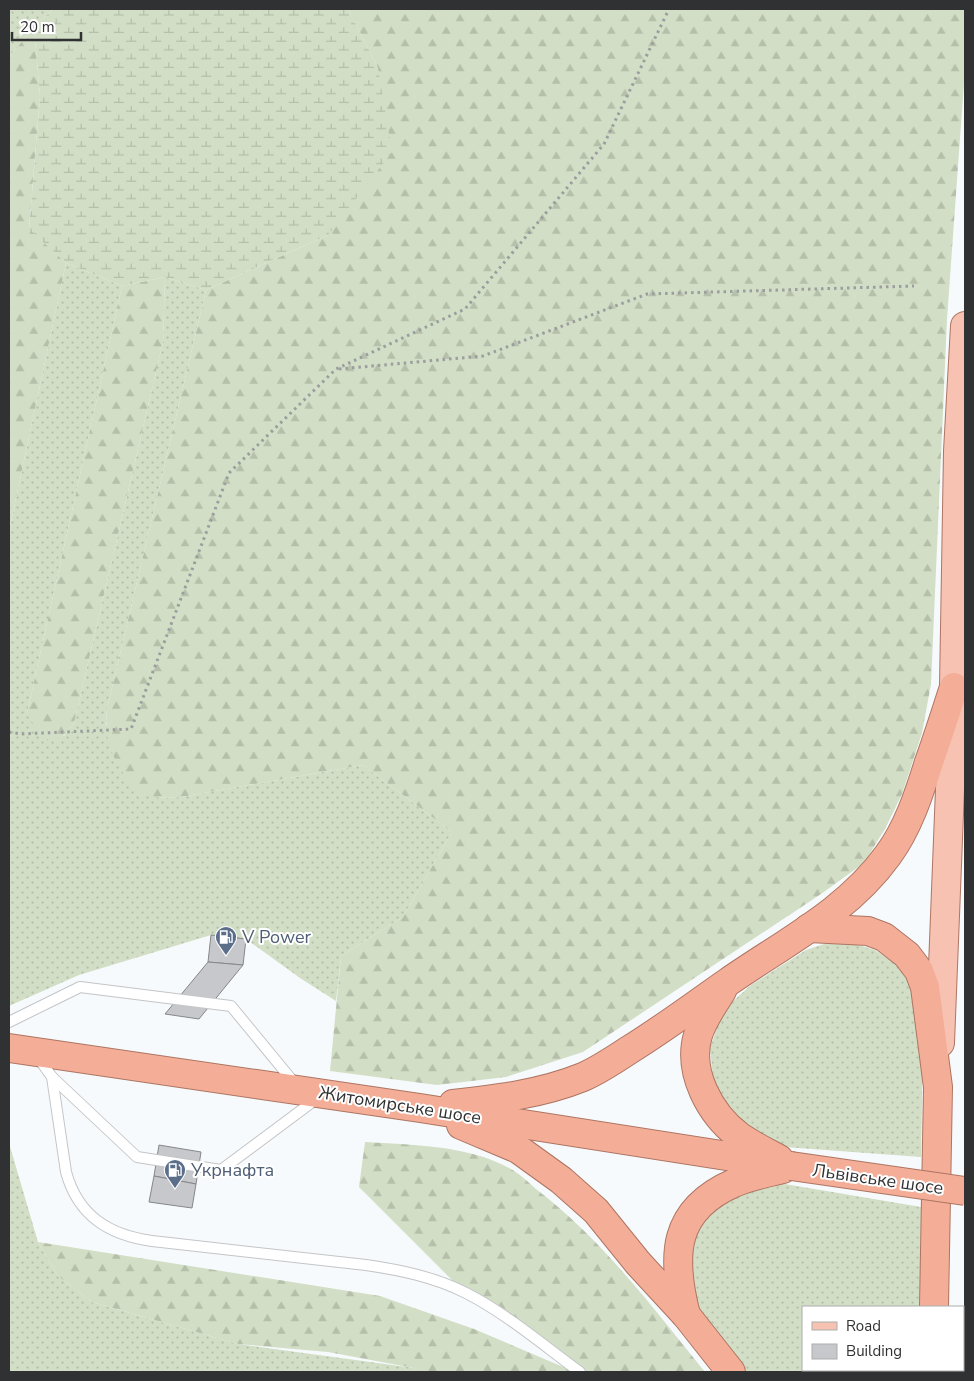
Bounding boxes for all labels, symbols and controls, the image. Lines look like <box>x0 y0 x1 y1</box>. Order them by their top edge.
scale bar <box>12 10 81 42</box>
text: 20 m <box>20 17 55 37</box>
fuel station icon: V Power <box>214 925 238 956</box>
place label: V Power <box>241 925 311 949</box>
street label: Житомирське шосе <box>317 1080 483 1130</box>
fuel station icon: Укрнафта <box>163 1158 187 1189</box>
place label: Укрнафта <box>190 1158 274 1182</box>
street label: Львівське шосе <box>811 1158 945 1200</box>
legend <box>802 1306 964 1371</box>
text: Road <box>846 1316 881 1336</box>
text: Building <box>846 1341 902 1361</box>

